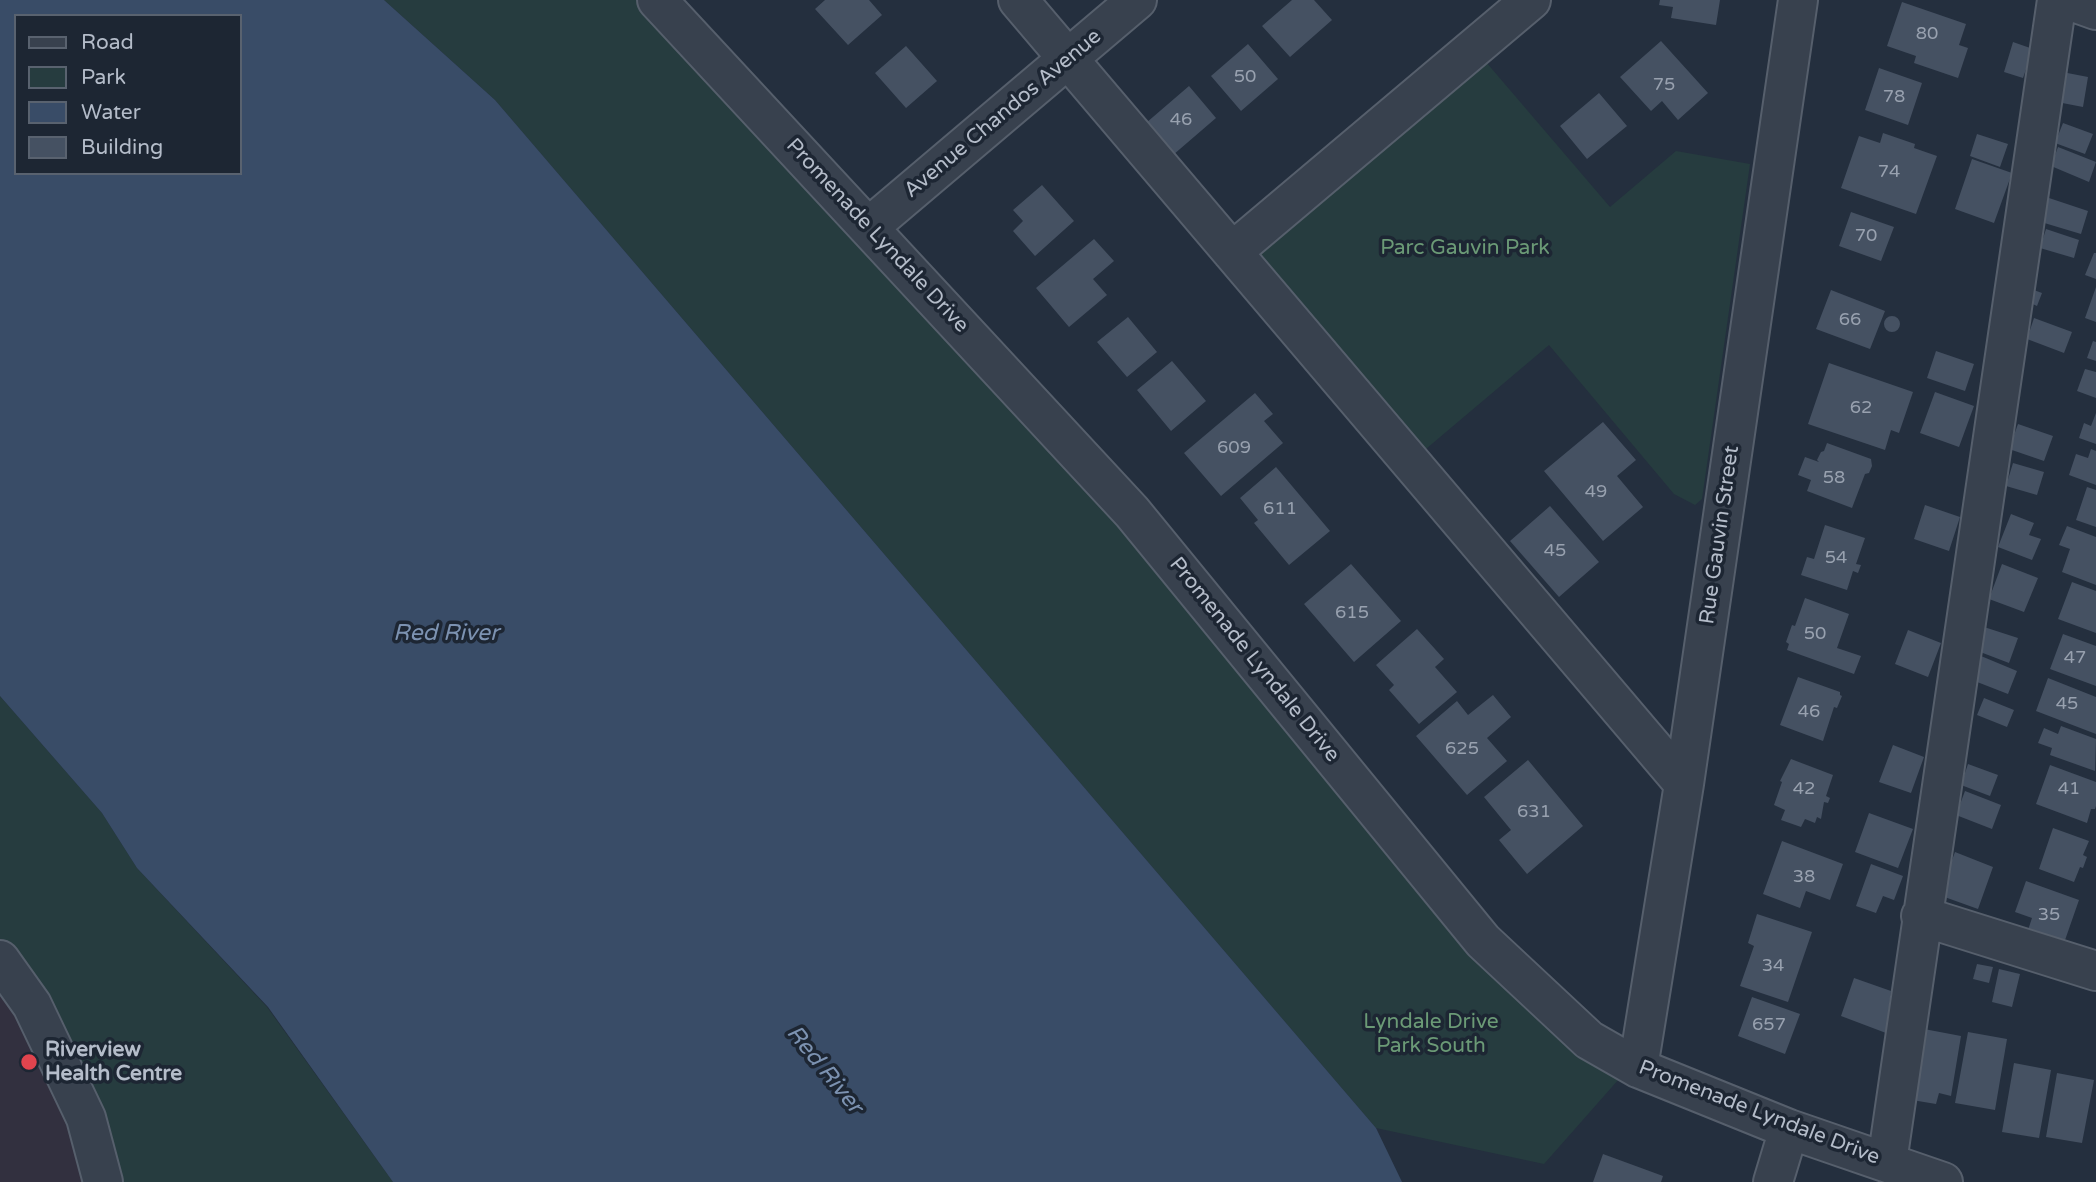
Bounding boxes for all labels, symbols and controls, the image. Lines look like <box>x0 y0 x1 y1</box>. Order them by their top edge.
legend <box>14 14 242 175</box>
house number: 80 <box>1916 23 1938 45</box>
street label: Avenue Chandos Avenue <box>899 24 1107 204</box>
text: Road <box>81 30 134 55</box>
text: Park <box>81 65 126 90</box>
house number: 50 <box>1234 66 1256 88</box>
house number: 75 <box>1653 74 1675 96</box>
house number: 78 <box>1883 86 1905 108</box>
text: Water <box>81 100 141 125</box>
house number: 46 <box>1170 109 1192 131</box>
street label: Promenade Lyndale Drive <box>780 134 974 338</box>
text: Building <box>81 135 163 160</box>
house number: 74 <box>1878 161 1900 183</box>
house number: 70 <box>1855 225 1877 247</box>
park label: Parc Gauvin Park <box>1380 235 1550 261</box>
house number: 66 <box>1839 309 1861 331</box>
house number: 62 <box>1850 397 1872 419</box>
house number: 609 <box>1217 437 1251 459</box>
street label: Rue Gauvin Street <box>1695 444 1745 626</box>
house number: 58 <box>1823 467 1845 489</box>
house number: 49 <box>1585 481 1607 503</box>
house number: 611 <box>1263 498 1297 520</box>
house number: 45 <box>1544 540 1566 562</box>
house number: 54 <box>1825 547 1847 569</box>
street label: Promenade Lyndale Drive <box>1164 552 1344 768</box>
house number: 615 <box>1335 602 1369 624</box>
water label: Red River <box>393 620 499 648</box>
house number: 50 <box>1804 623 1826 645</box>
house number: 47 <box>2064 647 2086 669</box>
house number: 45 <box>2056 693 2078 715</box>
house number: 46 <box>1798 701 1820 723</box>
house number: 625 <box>1445 738 1479 760</box>
house number: 42 <box>1793 778 1815 800</box>
house number: 41 <box>2058 778 2080 800</box>
house number: 631 <box>1517 801 1551 823</box>
house number: 38 <box>1793 866 1815 888</box>
house number: 35 <box>2038 904 2060 926</box>
house number: 34 <box>1762 955 1784 977</box>
park label: Lyndale Drive Park South <box>1363 1009 1499 1059</box>
house number: 657 <box>1752 1014 1786 1036</box>
water label: Red River <box>780 1020 868 1120</box>
place label: Riverview Health Centre <box>45 1037 182 1087</box>
marker: Riverview Health Centre <box>19 1052 39 1072</box>
street label: Promenade Lyndale Drive <box>1635 1055 1883 1171</box>

